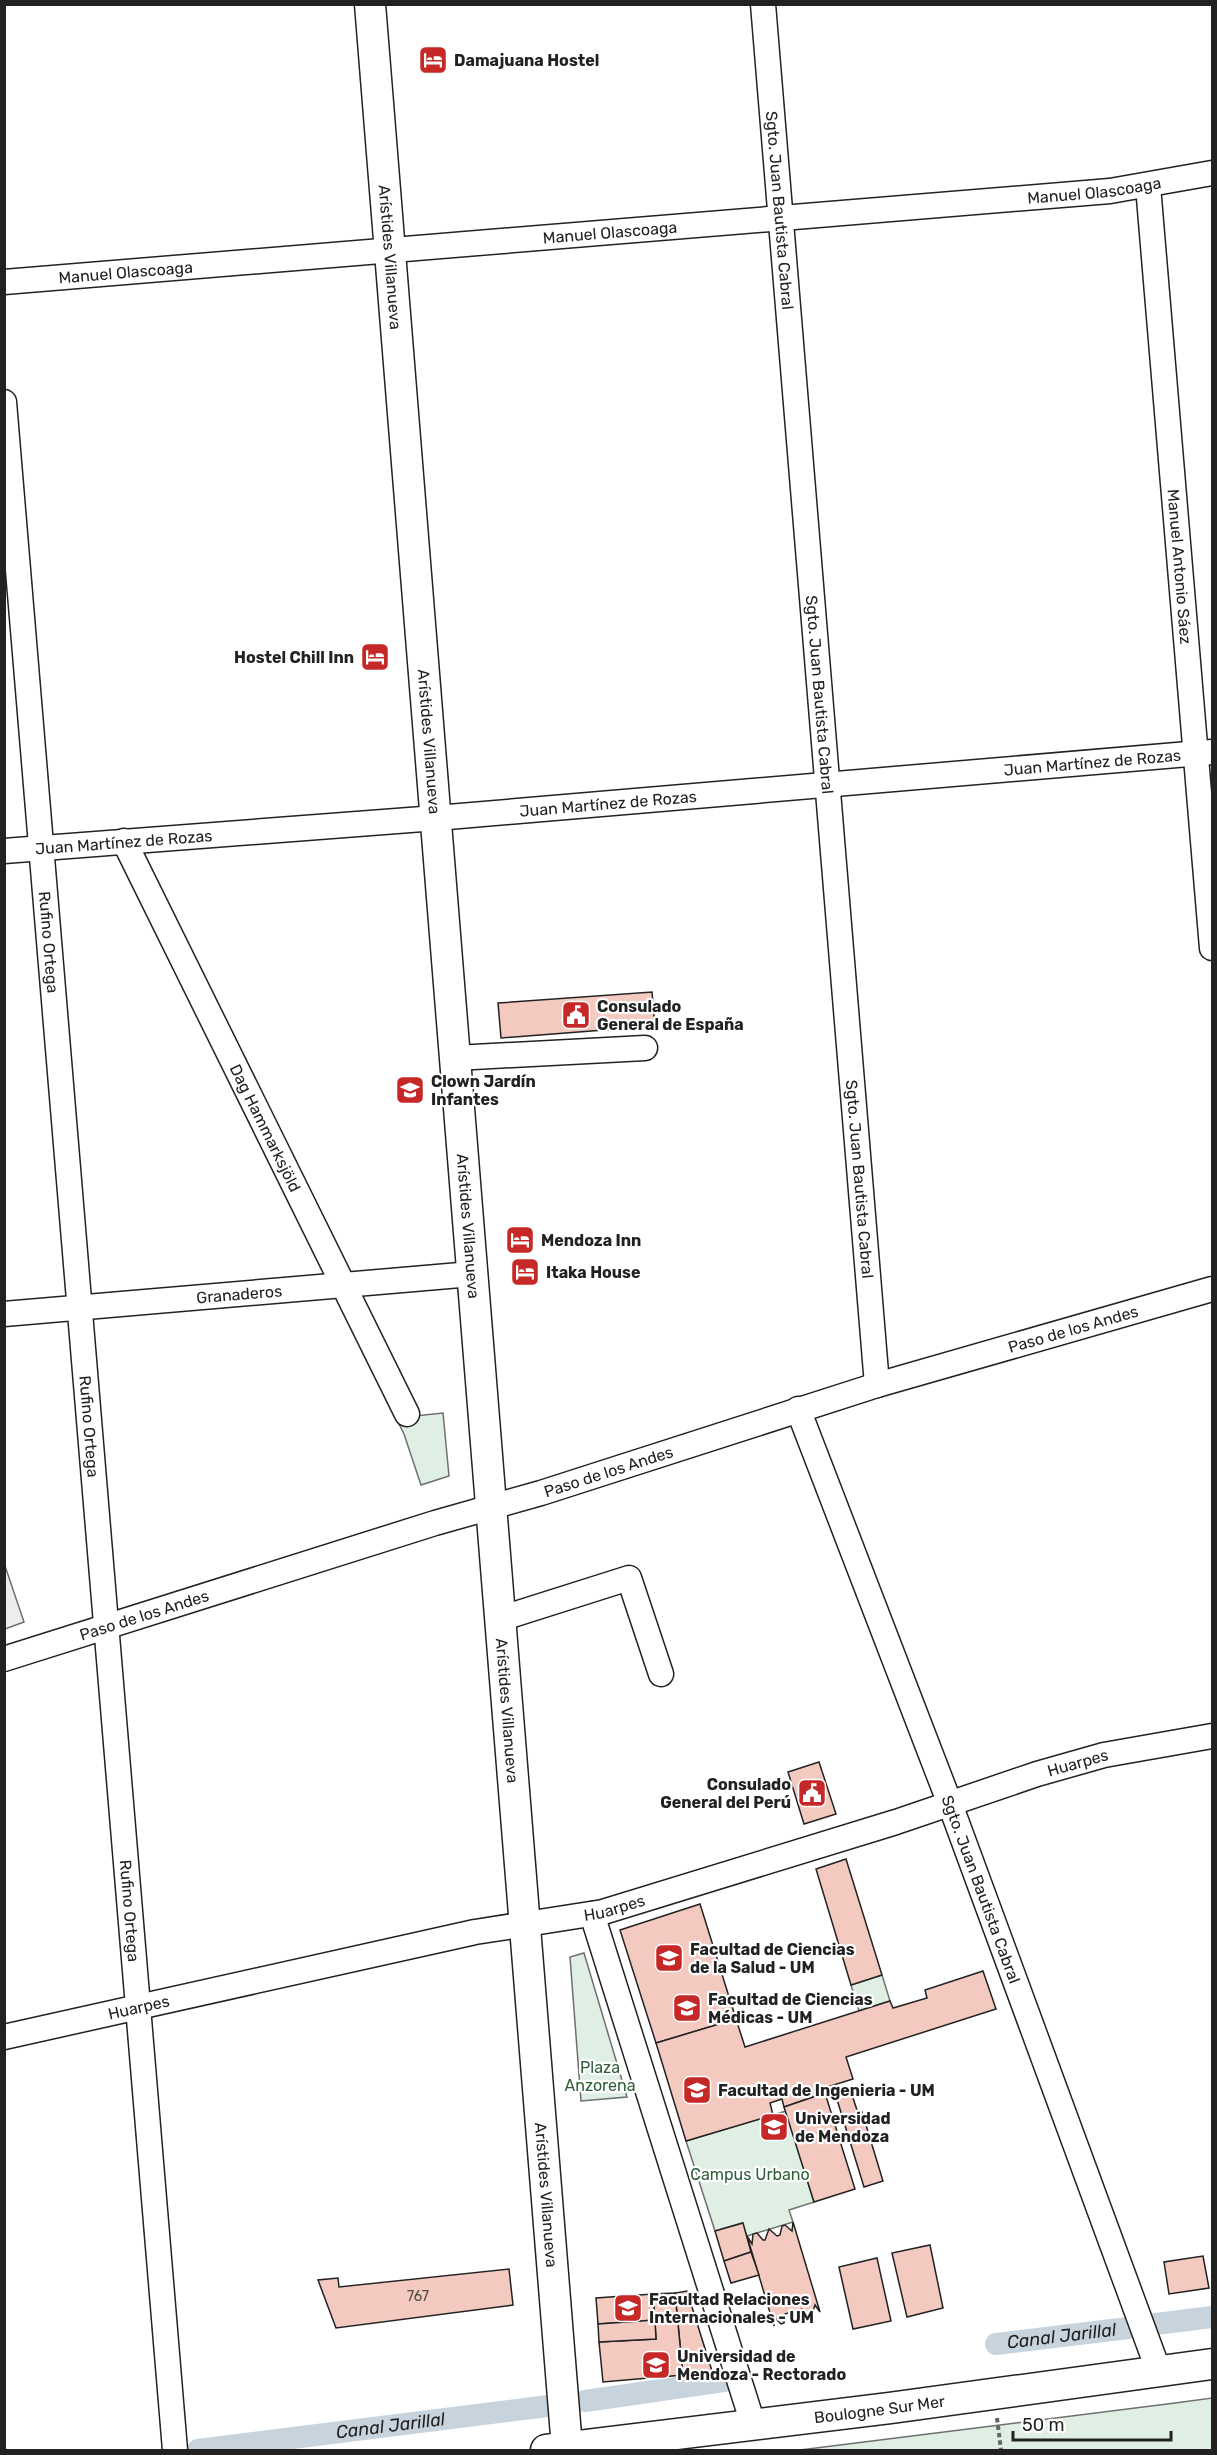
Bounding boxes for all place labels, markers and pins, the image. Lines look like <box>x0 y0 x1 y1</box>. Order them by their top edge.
hotel icon: Damajuana Hostel <box>417 44 449 76</box>
place label: Damajuana Hostel <box>454 51 599 70</box>
hotel icon: Hostel Chill Inn <box>359 641 391 673</box>
place label: Hostel Chill Inn <box>234 648 354 667</box>
place label: Consulado General de España <box>597 997 744 1034</box>
public building icon: Consulado General de España <box>560 999 592 1031</box>
place label: Clown Jardín Infantes <box>431 1072 536 1109</box>
school or university icon: Clown Jardín Infantes <box>394 1074 426 1106</box>
hotel icon: Mendoza Inn <box>504 1224 536 1256</box>
place label: Mendoza Inn <box>541 1231 641 1250</box>
hotel icon: Itaka House <box>509 1256 541 1288</box>
place label: Itaka House <box>546 1263 640 1282</box>
place label: Consulado General del Perú <box>660 1775 791 1812</box>
public building icon: Consulado General del Perú <box>796 1777 828 1809</box>
place label: Facultad de Ciencias de la Salud - UM <box>690 1940 855 1977</box>
school or university icon: Facultad de Ciencias de la Salud - UM <box>653 1942 685 1974</box>
place label: Facultad de Ciencias Médicas - UM <box>708 1990 873 2027</box>
school or university icon: Facultad de Ciencias Médicas - UM <box>671 1992 703 2024</box>
school or university icon: Facultad de Ingenieria - UM <box>681 2074 713 2106</box>
place label: Facultad de Ingenieria - UM <box>718 2081 935 2100</box>
place label: Universidad de Mendoza <box>795 2109 891 2146</box>
school or university icon: Universidad de Mendoza <box>758 2111 790 2143</box>
place label: Facultad Relaciones Internacionales - UM <box>649 2290 814 2327</box>
school or university icon: Facultad Relaciones Internacionales - UM <box>612 2292 644 2324</box>
place label: Universidad de Mendoza - Rectorado <box>677 2347 846 2384</box>
school or university icon: Universidad de Mendoza - Rectorado <box>640 2349 672 2381</box>

